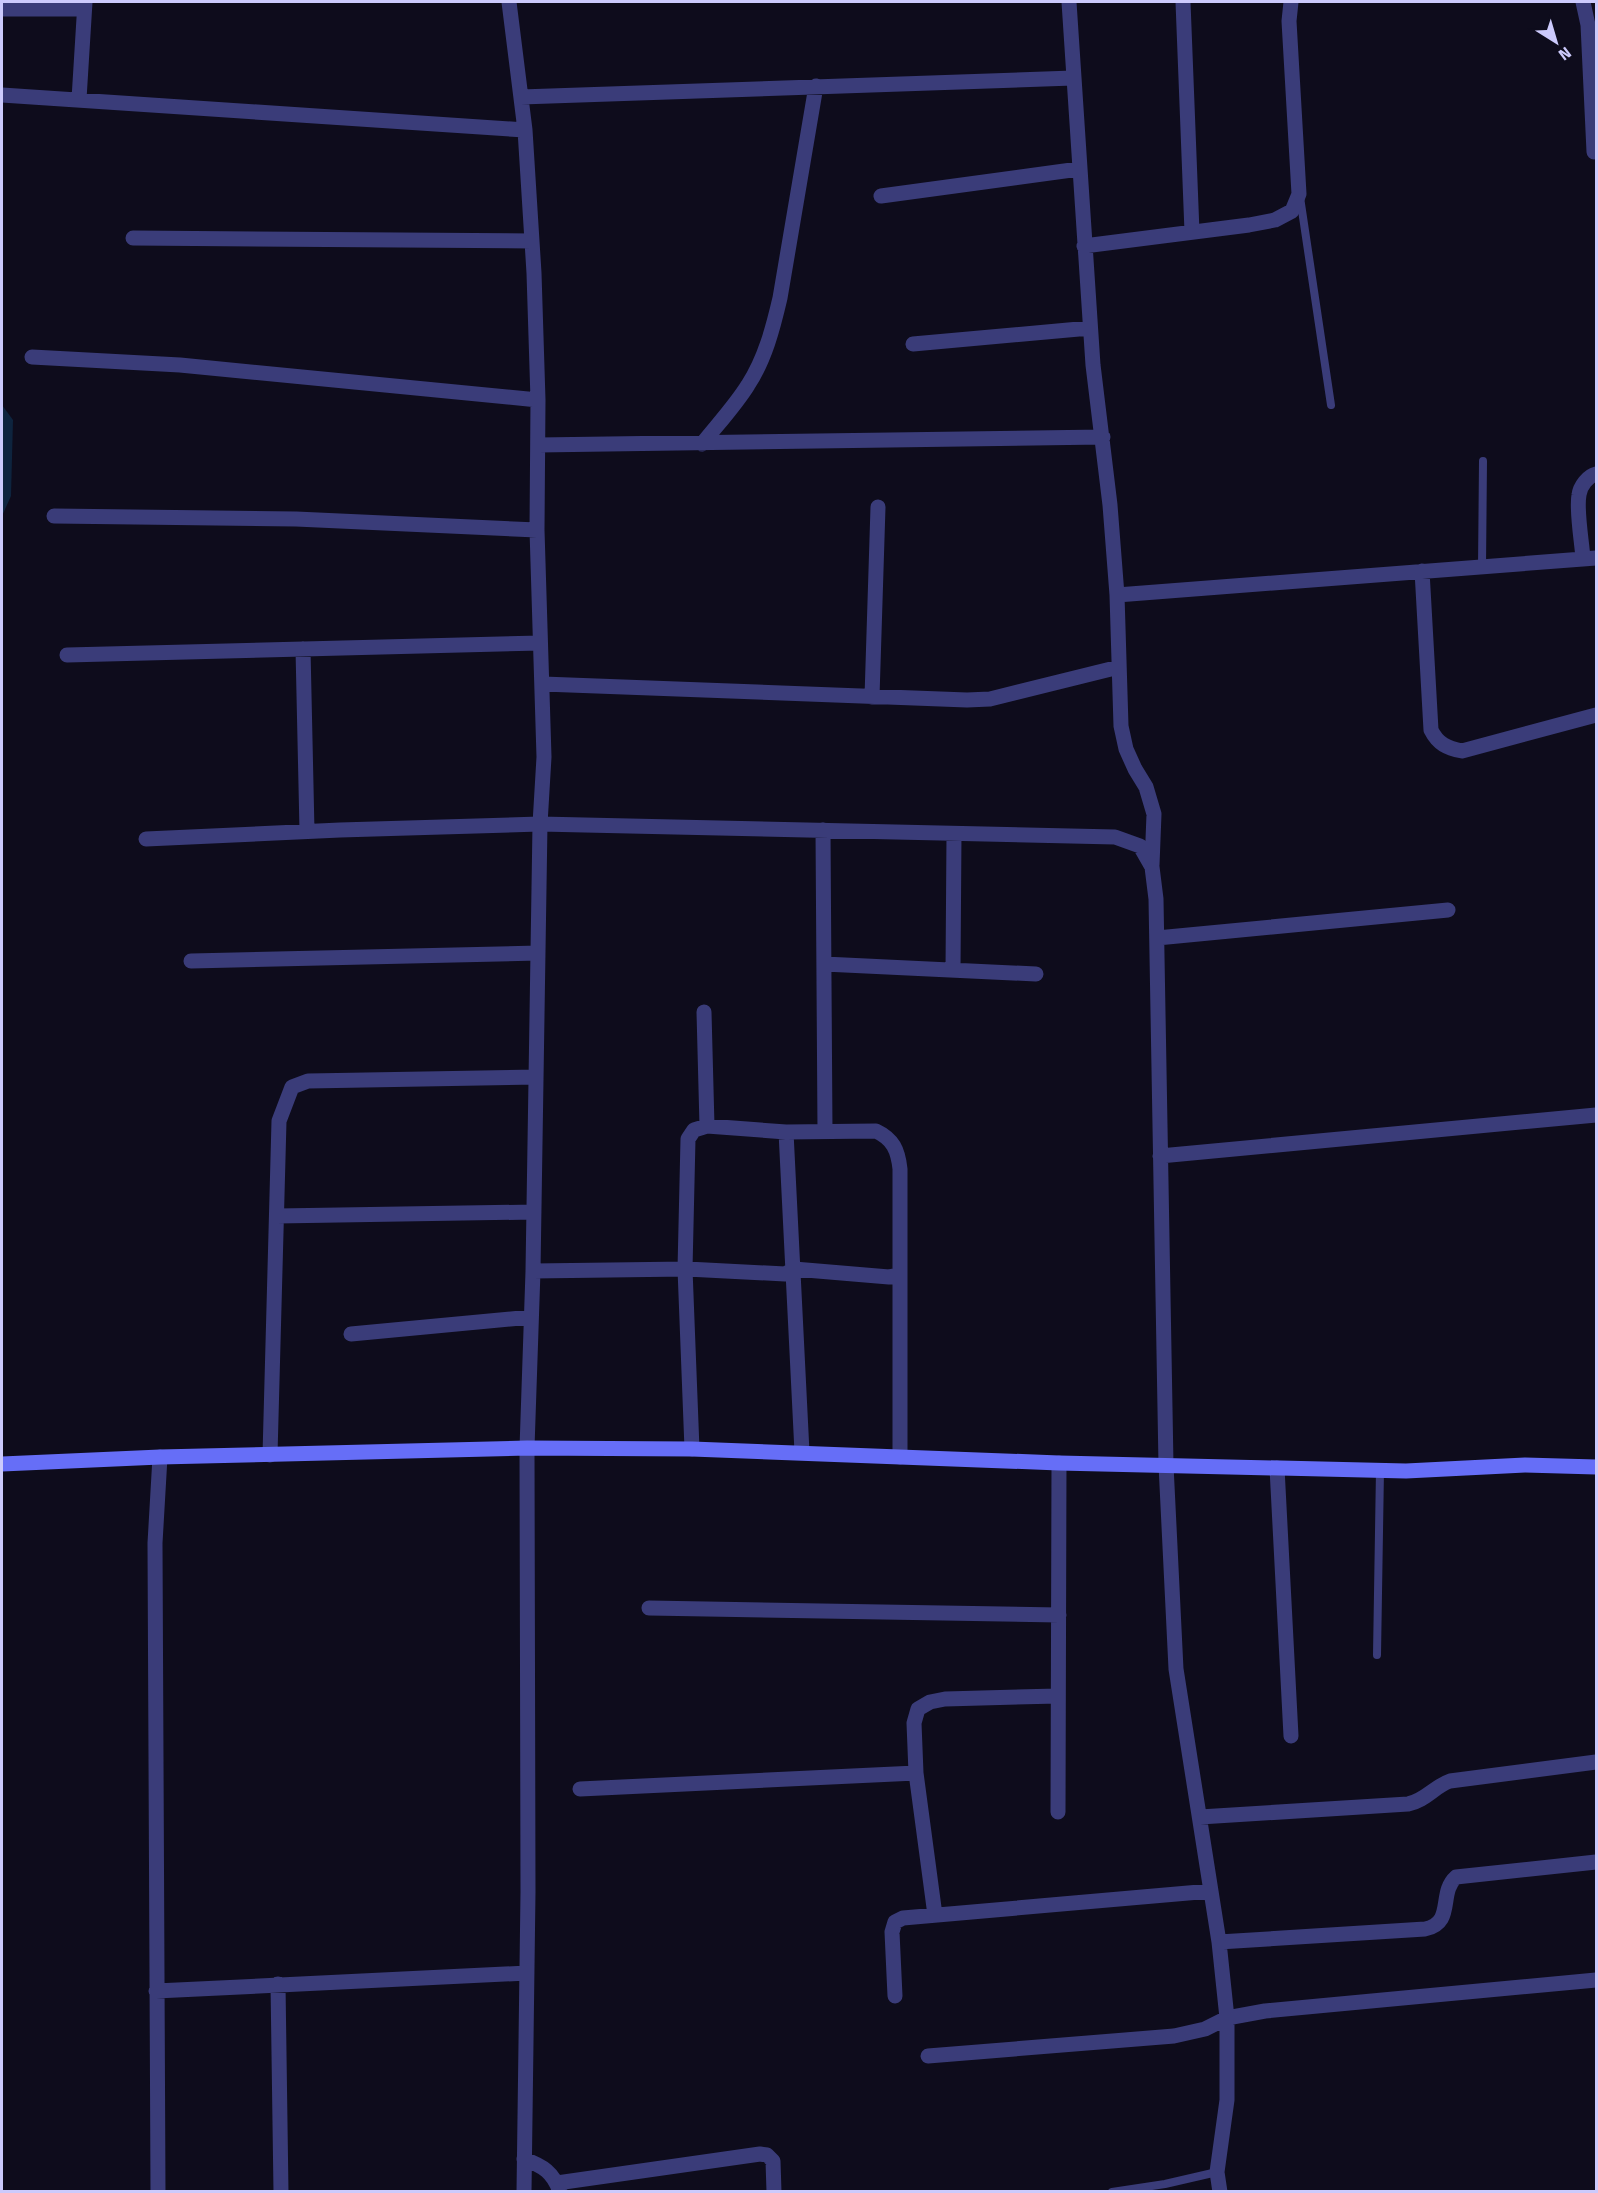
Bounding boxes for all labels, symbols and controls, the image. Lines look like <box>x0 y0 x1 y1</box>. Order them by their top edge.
north arrow <box>1526 12 1586 72</box>
text: N <box>1555 43 1575 64</box>

